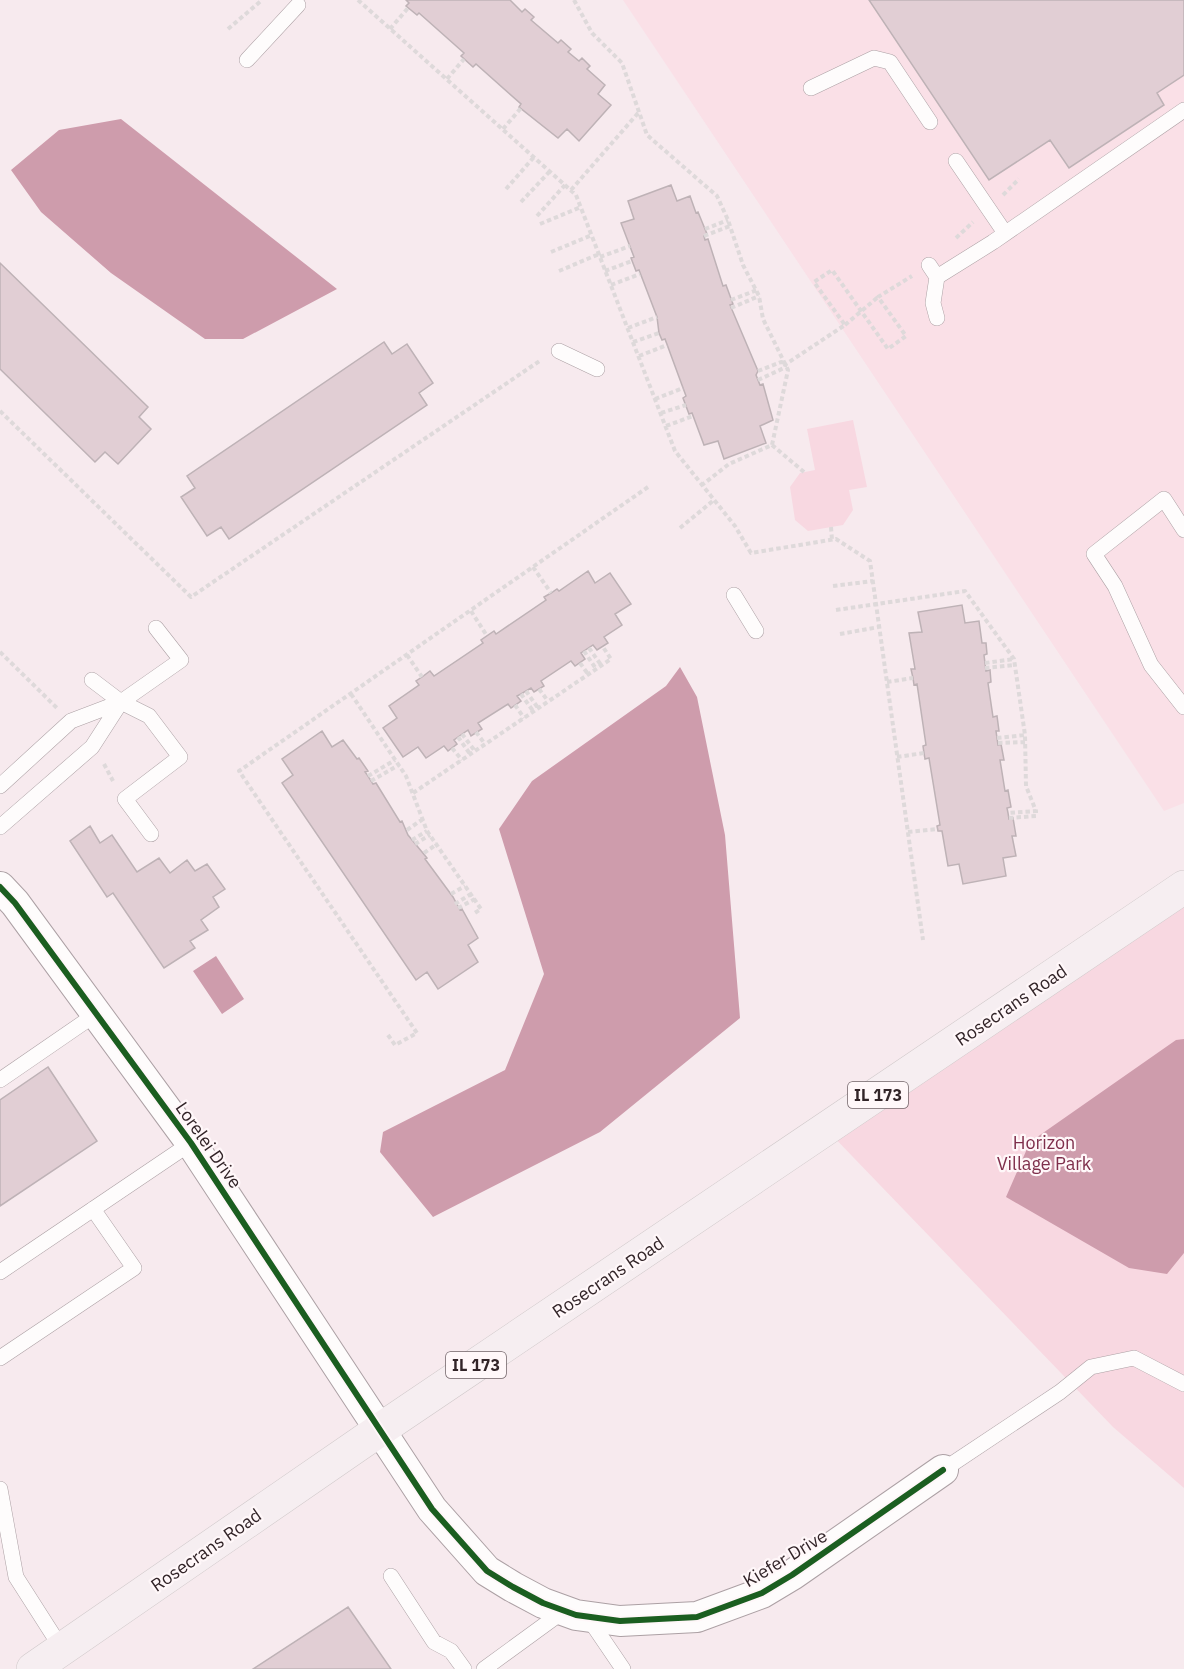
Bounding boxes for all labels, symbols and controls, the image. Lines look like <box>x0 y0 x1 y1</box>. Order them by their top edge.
street label: Rosecrans Road <box>951 959 1071 1051</box>
road number: IL 173 <box>848 1082 908 1108</box>
street label: Lorelei Drive <box>171 1097 247 1193</box>
park label: Horizon Village Park <box>997 1131 1092 1175</box>
street label: Rosecrans Road <box>548 1231 668 1323</box>
road number: IL 173 <box>446 1352 506 1378</box>
street label: Rosecrans Road <box>146 1503 266 1597</box>
street label: Kiefer Drive <box>739 1524 831 1592</box>

